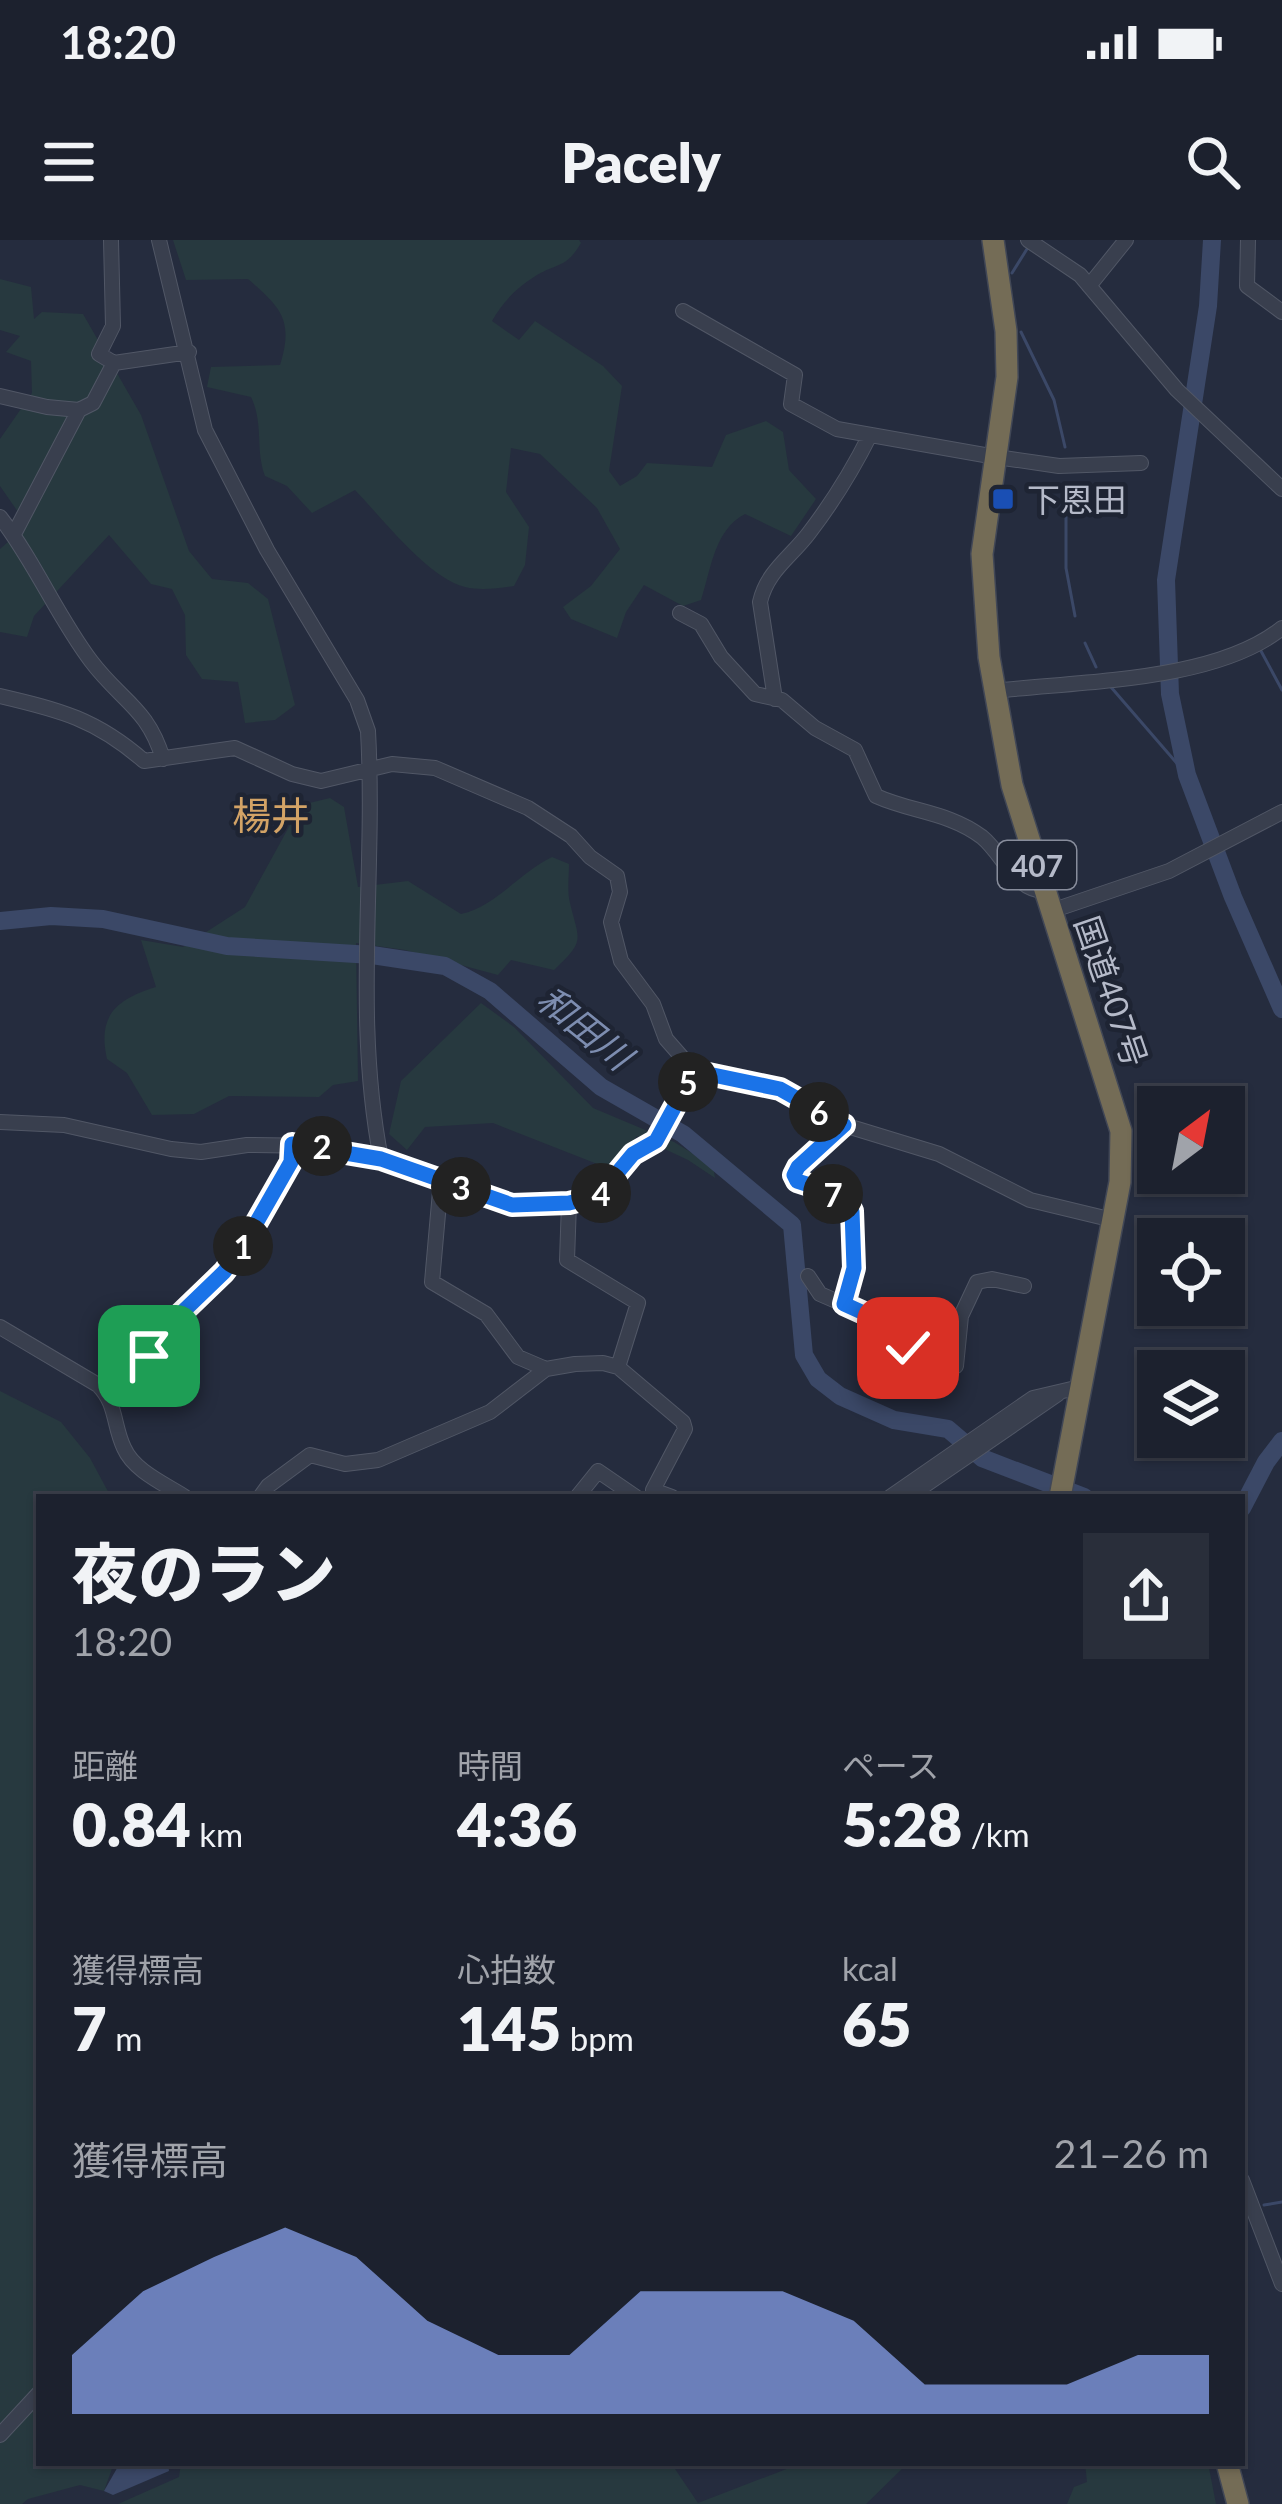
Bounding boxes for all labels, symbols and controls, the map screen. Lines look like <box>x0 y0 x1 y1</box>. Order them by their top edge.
text: 18:20 <box>60 15 176 69</box>
icon: menu <box>36 129 102 195</box>
icon: search <box>1180 129 1246 195</box>
text: Pacely <box>561 130 721 195</box>
place label: 下恩田 <box>1027 479 1126 519</box>
marker: 下恩田 <box>990 486 1016 512</box>
district label: 楊井 <box>232 792 310 838</box>
road number: 407 <box>998 841 1076 889</box>
street label: 国道407号 <box>1068 911 1156 1071</box>
water label: 和田川 <box>529 976 644 1081</box>
pin: 5 <box>658 1052 718 1112</box>
text: 5 <box>678 1062 698 1102</box>
pin: 6 <box>789 1082 849 1142</box>
north arrow <box>1137 1086 1245 1194</box>
map controls <box>1137 1086 1245 1458</box>
text: 6 <box>809 1092 829 1132</box>
pin: 2 <box>292 1116 352 1176</box>
text: 2 <box>312 1126 332 1166</box>
pin: 3 <box>431 1157 491 1217</box>
pin: 4 <box>571 1163 631 1223</box>
pin: 7 <box>803 1164 863 1224</box>
text: 3 <box>451 1167 471 1207</box>
text: 4 <box>591 1173 611 1213</box>
text: 7 <box>823 1174 843 1214</box>
pin: 1 <box>213 1216 273 1276</box>
button: locate <box>1137 1218 1245 1326</box>
text: 1 <box>233 1226 253 1266</box>
pin <box>857 1297 959 1399</box>
pin <box>98 1305 200 1407</box>
icon: check <box>875 1315 941 1381</box>
icon: arrive <box>116 1323 182 1389</box>
button: layers <box>1137 1350 1245 1458</box>
text: 夜のラン <box>72 1533 336 1612</box>
button: share <box>1083 1533 1209 1659</box>
text: 18:20 <box>72 1618 172 1664</box>
text: 距離 <box>72 1745 138 1785</box>
text: 時間 <box>457 1745 523 1785</box>
text: ペース <box>842 1745 939 1785</box>
text: 0.84 <box>72 1788 191 1860</box>
text: 4:36 <box>457 1788 577 1860</box>
text: 5:28 <box>842 1788 962 1860</box>
text: km <box>191 1814 243 1854</box>
text: /km <box>962 1814 1030 1854</box>
text: kcal <box>842 1948 898 1988</box>
text: 獲得標高 <box>72 1949 204 1989</box>
text: 心拍数 <box>457 1949 556 1989</box>
text: 65 <box>842 1988 912 2060</box>
text: 7 <box>72 1992 107 2064</box>
text: 145 <box>457 1992 561 2064</box>
text: m <box>107 2018 142 2058</box>
text: bpm <box>561 2018 634 2058</box>
text: 21–26 m <box>1054 2130 1209 2176</box>
text: 獲得標高 <box>72 2137 228 2183</box>

